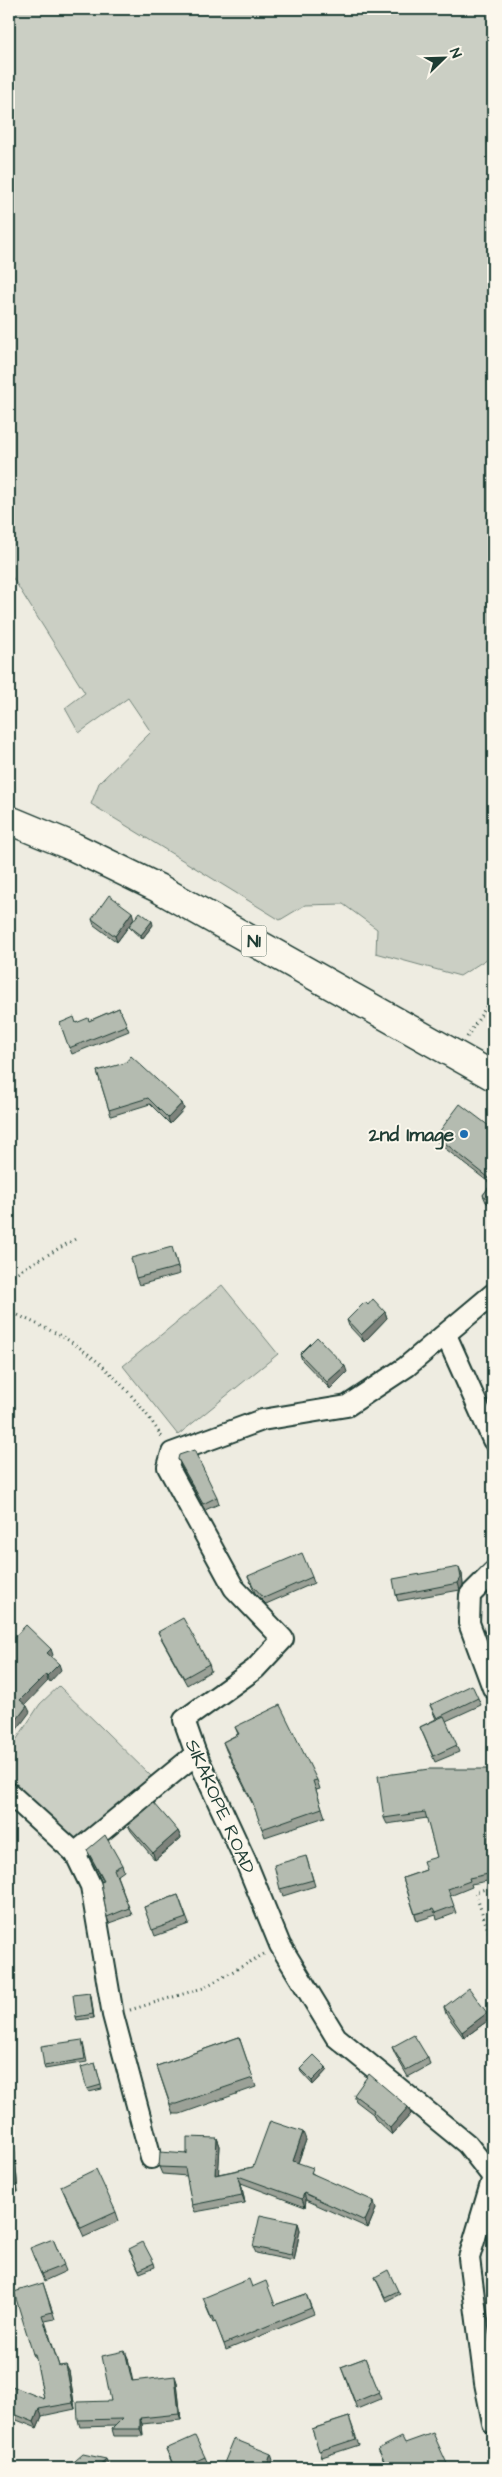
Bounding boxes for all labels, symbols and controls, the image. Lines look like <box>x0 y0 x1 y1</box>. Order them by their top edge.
north arrow <box>420 32 470 82</box>
text: N <box>444 45 466 61</box>
road number: N1 <box>242 926 266 956</box>
place label: 2nd Image <box>368 1122 455 1150</box>
marker: 2nd Image <box>458 1128 470 1140</box>
street label: SIKAKOPE ROAD <box>178 1735 261 1878</box>

